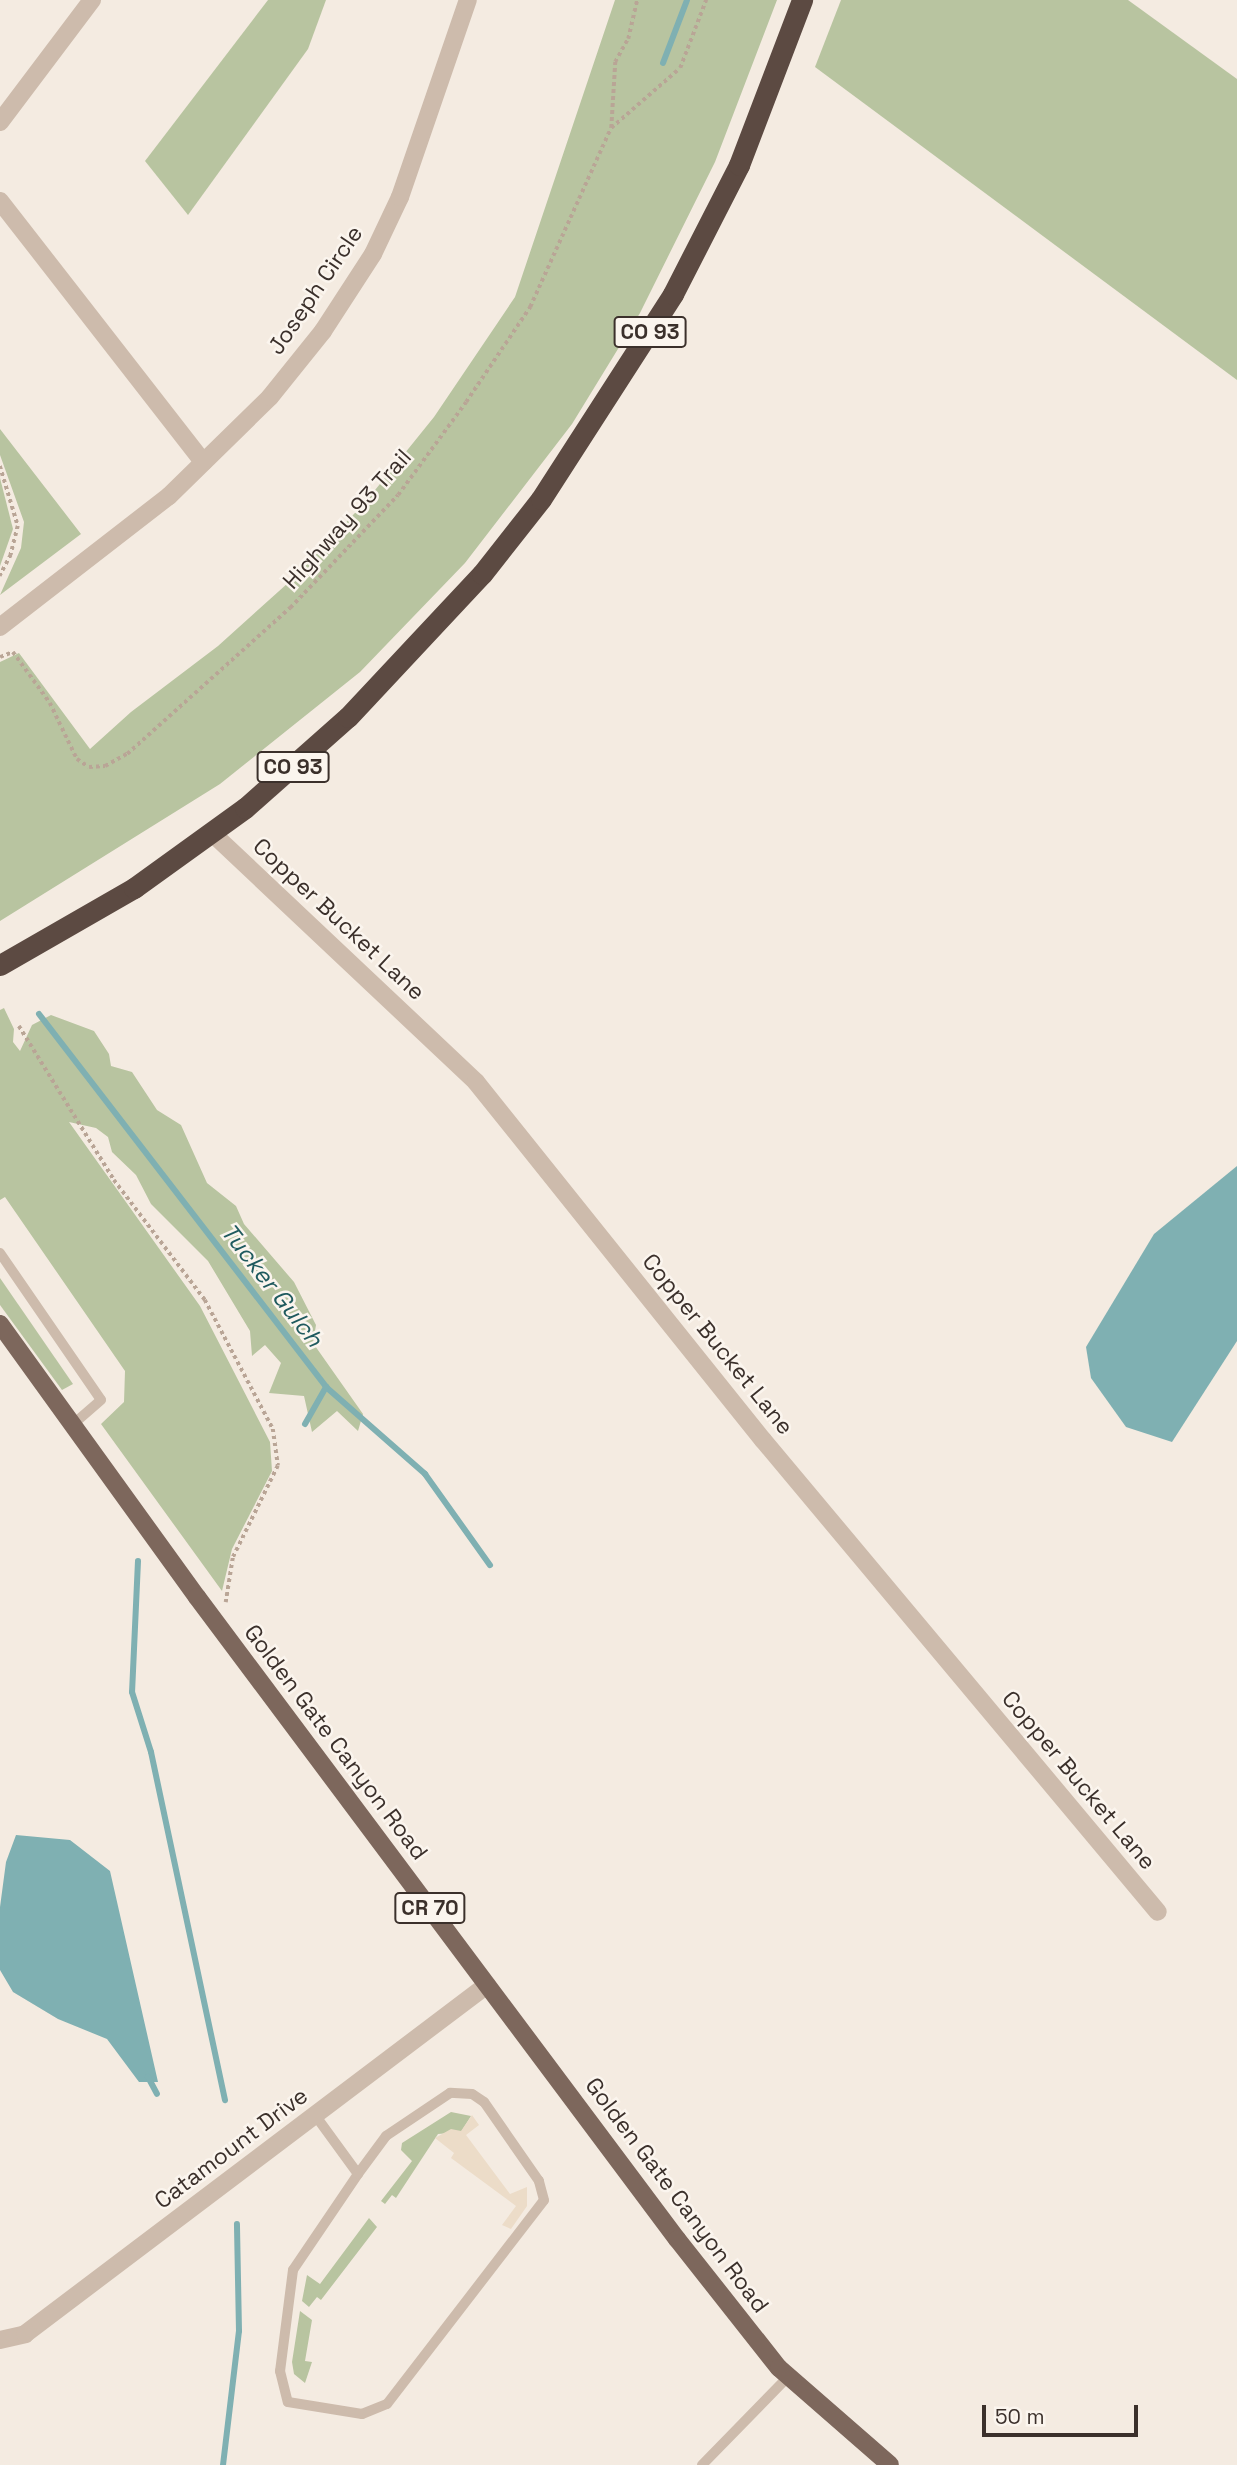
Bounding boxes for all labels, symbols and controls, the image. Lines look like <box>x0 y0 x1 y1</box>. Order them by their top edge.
street label: Joseph Circle <box>262 220 368 360</box>
road number: CO 93 <box>613 314 687 350</box>
street label: Highway 93 Trail <box>277 443 417 595</box>
road number: CO 93 <box>256 750 330 784</box>
street label: Copper Bucket Lane <box>247 832 431 1006</box>
water label: Tucker Gulch <box>215 1218 329 1352</box>
street label: Copper Bucket Lane <box>637 1248 799 1440</box>
street label: Golden Gate Canyon Road <box>238 1619 434 1865</box>
street label: Copper Bucket Lane <box>996 1685 1162 1875</box>
road number: CR 70 <box>393 1890 467 1926</box>
street label: Golden Gate Canyon Road <box>579 2072 775 2318</box>
street label: Catamount Drive <box>149 2081 313 2215</box>
scale bar <box>985 2392 1141 2436</box>
text: 50 m <box>995 2403 1045 2430</box>

